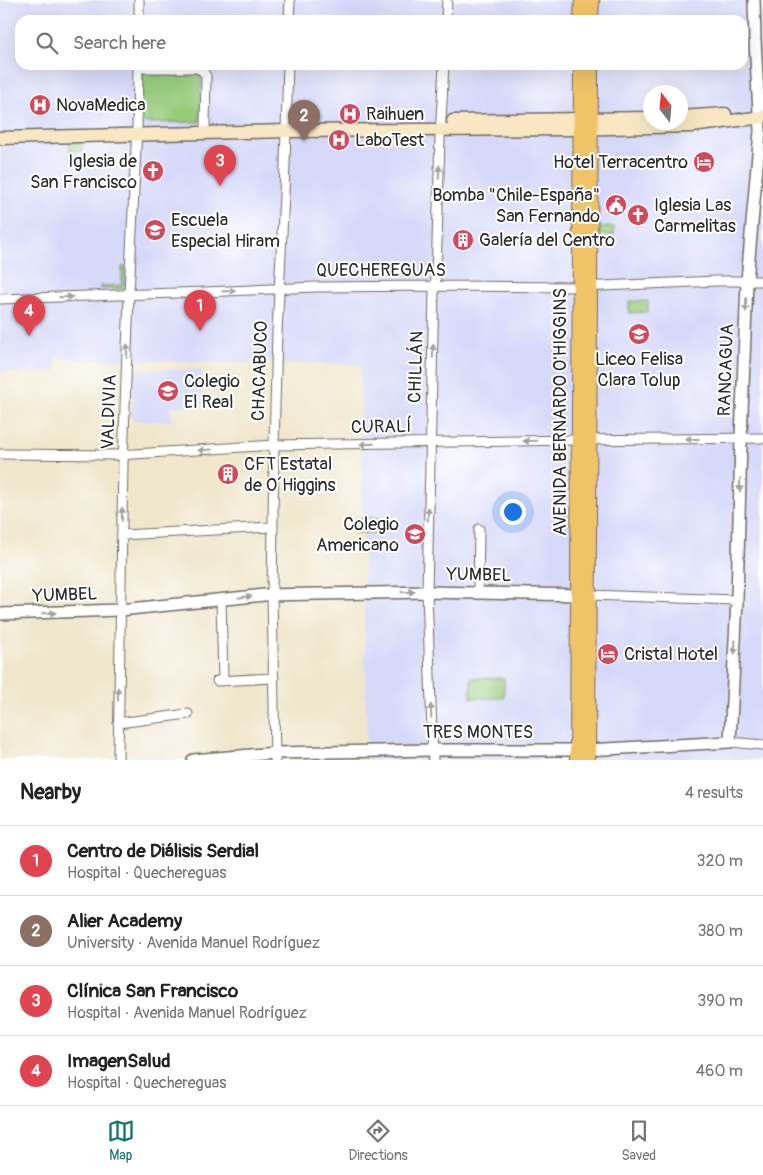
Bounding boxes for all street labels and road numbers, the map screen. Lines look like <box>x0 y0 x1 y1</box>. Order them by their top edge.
street label: QUECHEREGUAS <box>316 259 446 282</box>
street label: AVENIDA BERNARDO O'HIGGINS <box>549 288 572 536</box>
street label: CHACABUCO <box>247 320 273 422</box>
street label: RANCAGUA <box>713 323 739 417</box>
street label: CHILLÁN <box>403 331 429 403</box>
street label: VALDIVIA <box>96 374 122 450</box>
street label: CURALÍ <box>351 415 411 439</box>
street label: YUMBEL <box>445 563 512 587</box>
street label: YUMBEL <box>31 582 98 608</box>
street label: TRES MONTES <box>423 721 533 744</box>

